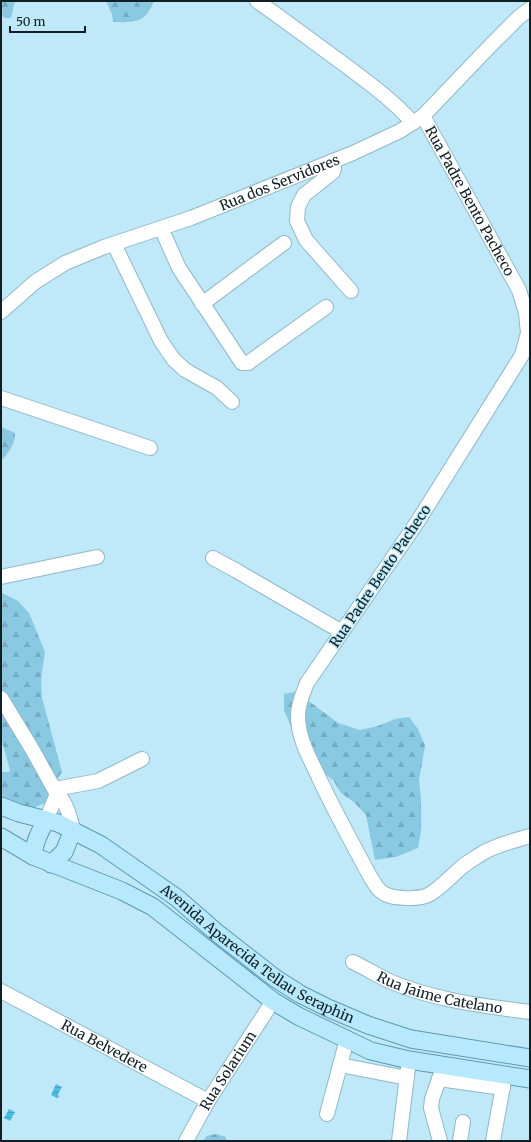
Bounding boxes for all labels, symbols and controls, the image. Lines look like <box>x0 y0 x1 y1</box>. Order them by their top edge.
scale bar <box>10 8 85 34</box>
text: 50 m <box>16 14 45 29</box>
street label: Rua Padre Bento Pacheco <box>421 123 518 279</box>
street label: Rua dos Servidores <box>217 150 342 215</box>
street label: Rua Padre Bento Pacheco <box>325 501 435 651</box>
street label: Avenida Aparecida Tellau Seraphin <box>156 880 357 1027</box>
street label: Rua Jaime Catelano <box>374 967 503 1017</box>
street label: Rua Belvedere <box>58 1016 150 1076</box>
street label: Rua Solarium <box>196 1027 260 1113</box>

